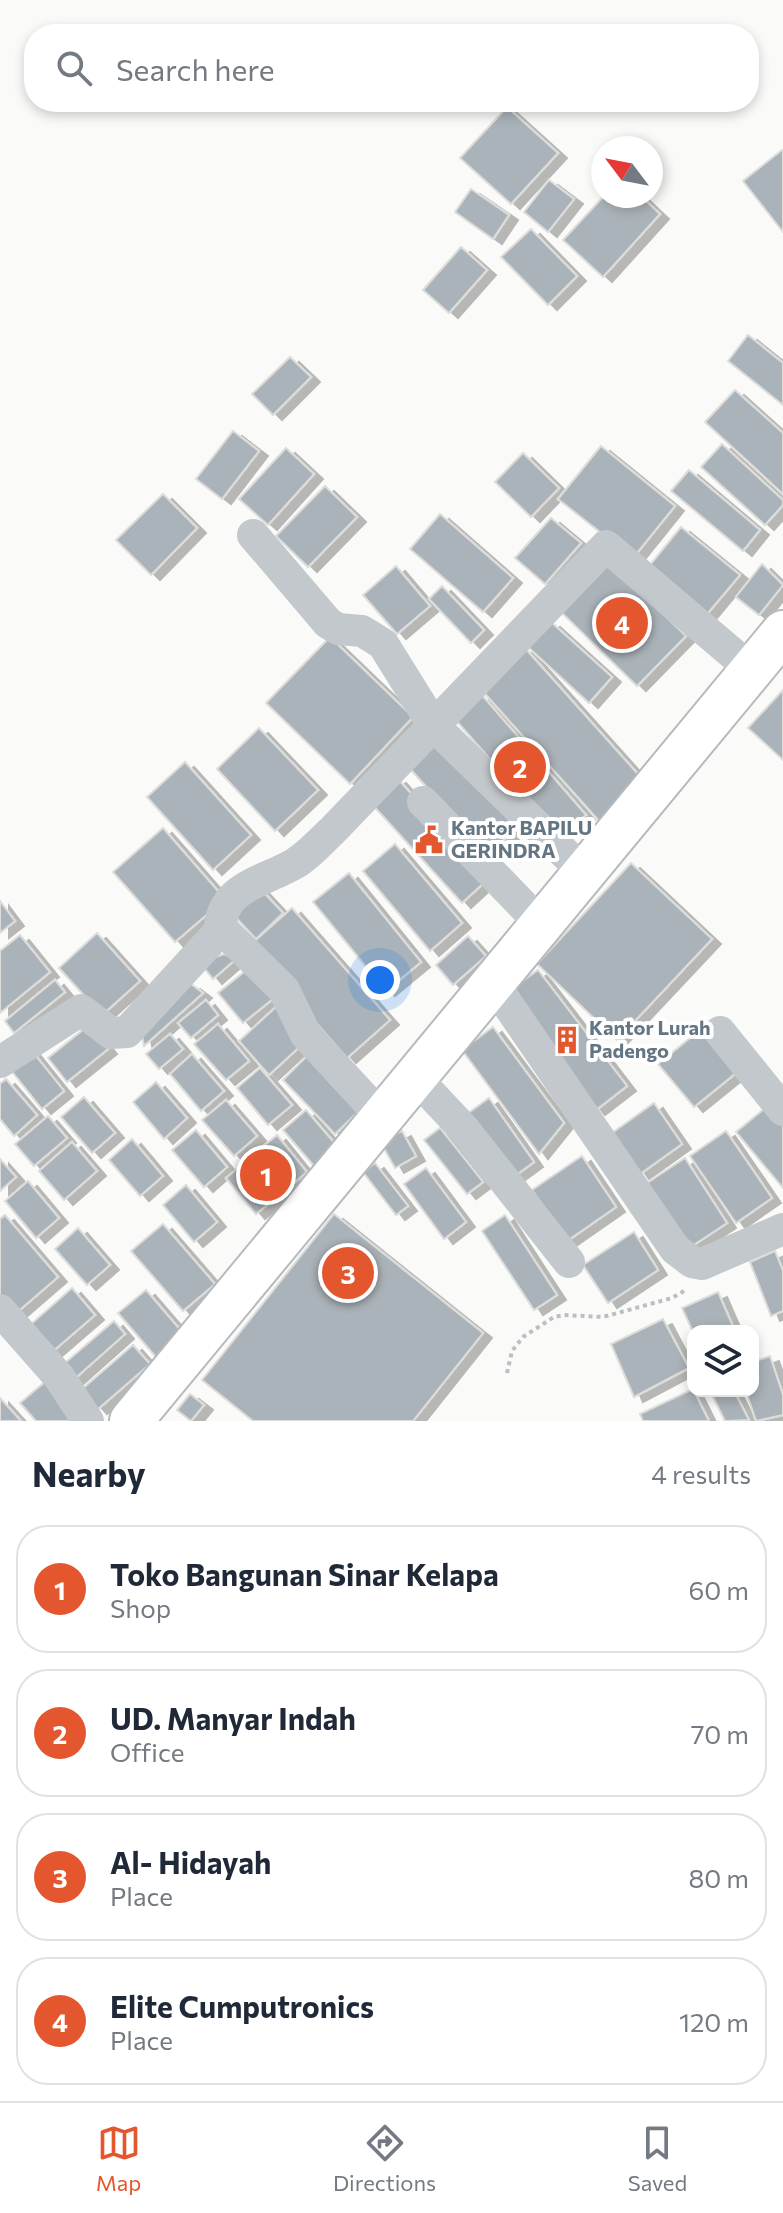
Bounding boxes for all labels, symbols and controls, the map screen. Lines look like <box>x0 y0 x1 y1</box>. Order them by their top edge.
search box <box>24 24 759 112</box>
icon: search <box>52 46 96 90</box>
text: Search here <box>116 50 275 87</box>
north arrow <box>591 136 663 208</box>
pin: 4 <box>596 593 648 653</box>
pin: 2 <box>494 737 546 797</box>
place label: Kantor BAPILU GERINDRA <box>451 815 592 862</box>
public building icon: Kantor BAPILU GERINDRA <box>414 825 444 855</box>
your location <box>360 960 400 1000</box>
place label: Kantor Lurah Padengo <box>589 1015 711 1062</box>
building icon: Kantor Lurah Padengo <box>552 1025 582 1055</box>
pin: 1 <box>240 1145 292 1205</box>
pin: 3 <box>322 1243 374 1303</box>
map controls <box>687 1325 759 1397</box>
button: layers <box>687 1325 759 1397</box>
text: Nearby <box>32 1452 146 1494</box>
text: 4 results <box>651 1458 751 1489</box>
text: Toko Bangunan Sinar Kelapa <box>110 1555 499 1592</box>
text: 1 <box>54 1574 66 1605</box>
text: 60 m <box>689 1574 749 1605</box>
text: Shop <box>110 1592 171 1623</box>
text: UD. Manyar Indah <box>110 1699 356 1736</box>
text: 2 <box>53 1718 67 1749</box>
text: 70 m <box>691 1718 749 1749</box>
text: Office <box>110 1736 184 1767</box>
text: Al- Hidayah <box>110 1843 271 1880</box>
text: 3 <box>52 1862 68 1893</box>
text: 80 m <box>689 1862 749 1893</box>
text: Place <box>110 1880 173 1911</box>
text: Elite Cumputronics <box>110 1987 374 2024</box>
text: 4 <box>52 2006 68 2037</box>
text: 120 m <box>679 2006 749 2037</box>
text: Place <box>110 2024 173 2055</box>
tab: Map <box>96 2121 141 2196</box>
tab: Directions <box>333 2121 436 2196</box>
tab: Saved <box>628 2121 687 2196</box>

